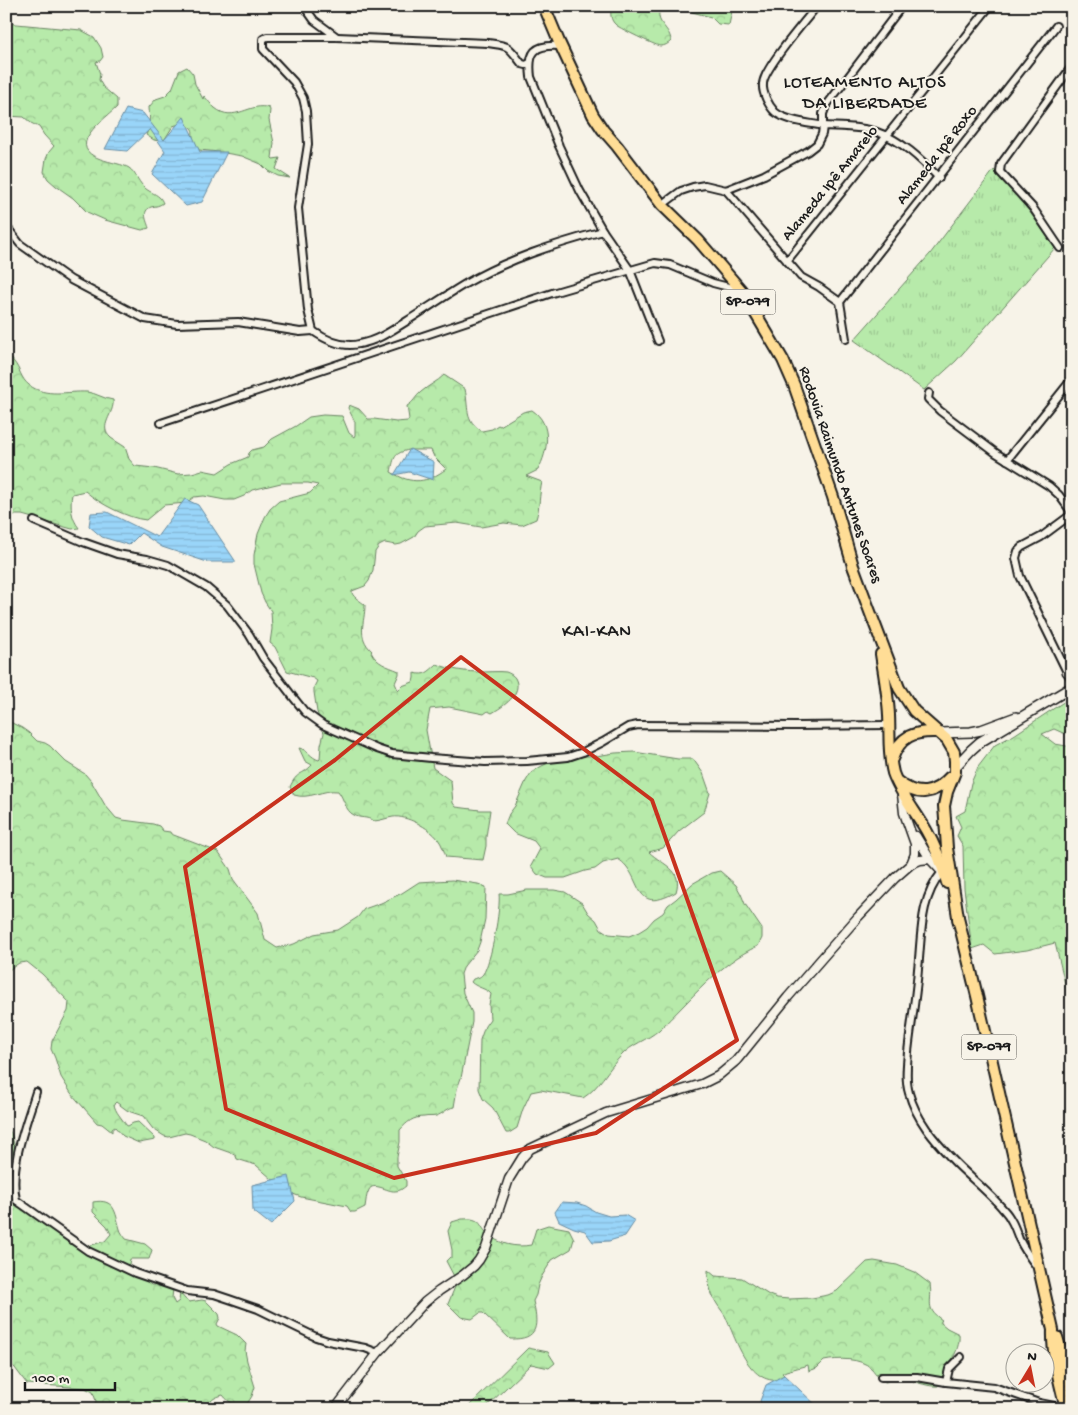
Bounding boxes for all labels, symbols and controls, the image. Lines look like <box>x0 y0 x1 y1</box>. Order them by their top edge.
district label: LOTEAMENTO ALTOS DA LIBERDADE <box>784 73 947 115</box>
street label: Alameda Ipê Roxo <box>893 103 983 209</box>
street label: Alameda Ipê Amarelo <box>779 123 883 245</box>
road number: SP-079 <box>720 290 776 314</box>
street label: Rodovia Raimundo Antunes Soares <box>793 364 885 587</box>
district label: KAI-KAN <box>562 622 632 643</box>
road number: SP-079 <box>962 1034 1016 1060</box>
north arrow <box>1006 1342 1056 1392</box>
text: N <box>1026 1348 1038 1367</box>
scale bar <box>25 1360 115 1392</box>
text: 100 m <box>31 1370 70 1388</box>

